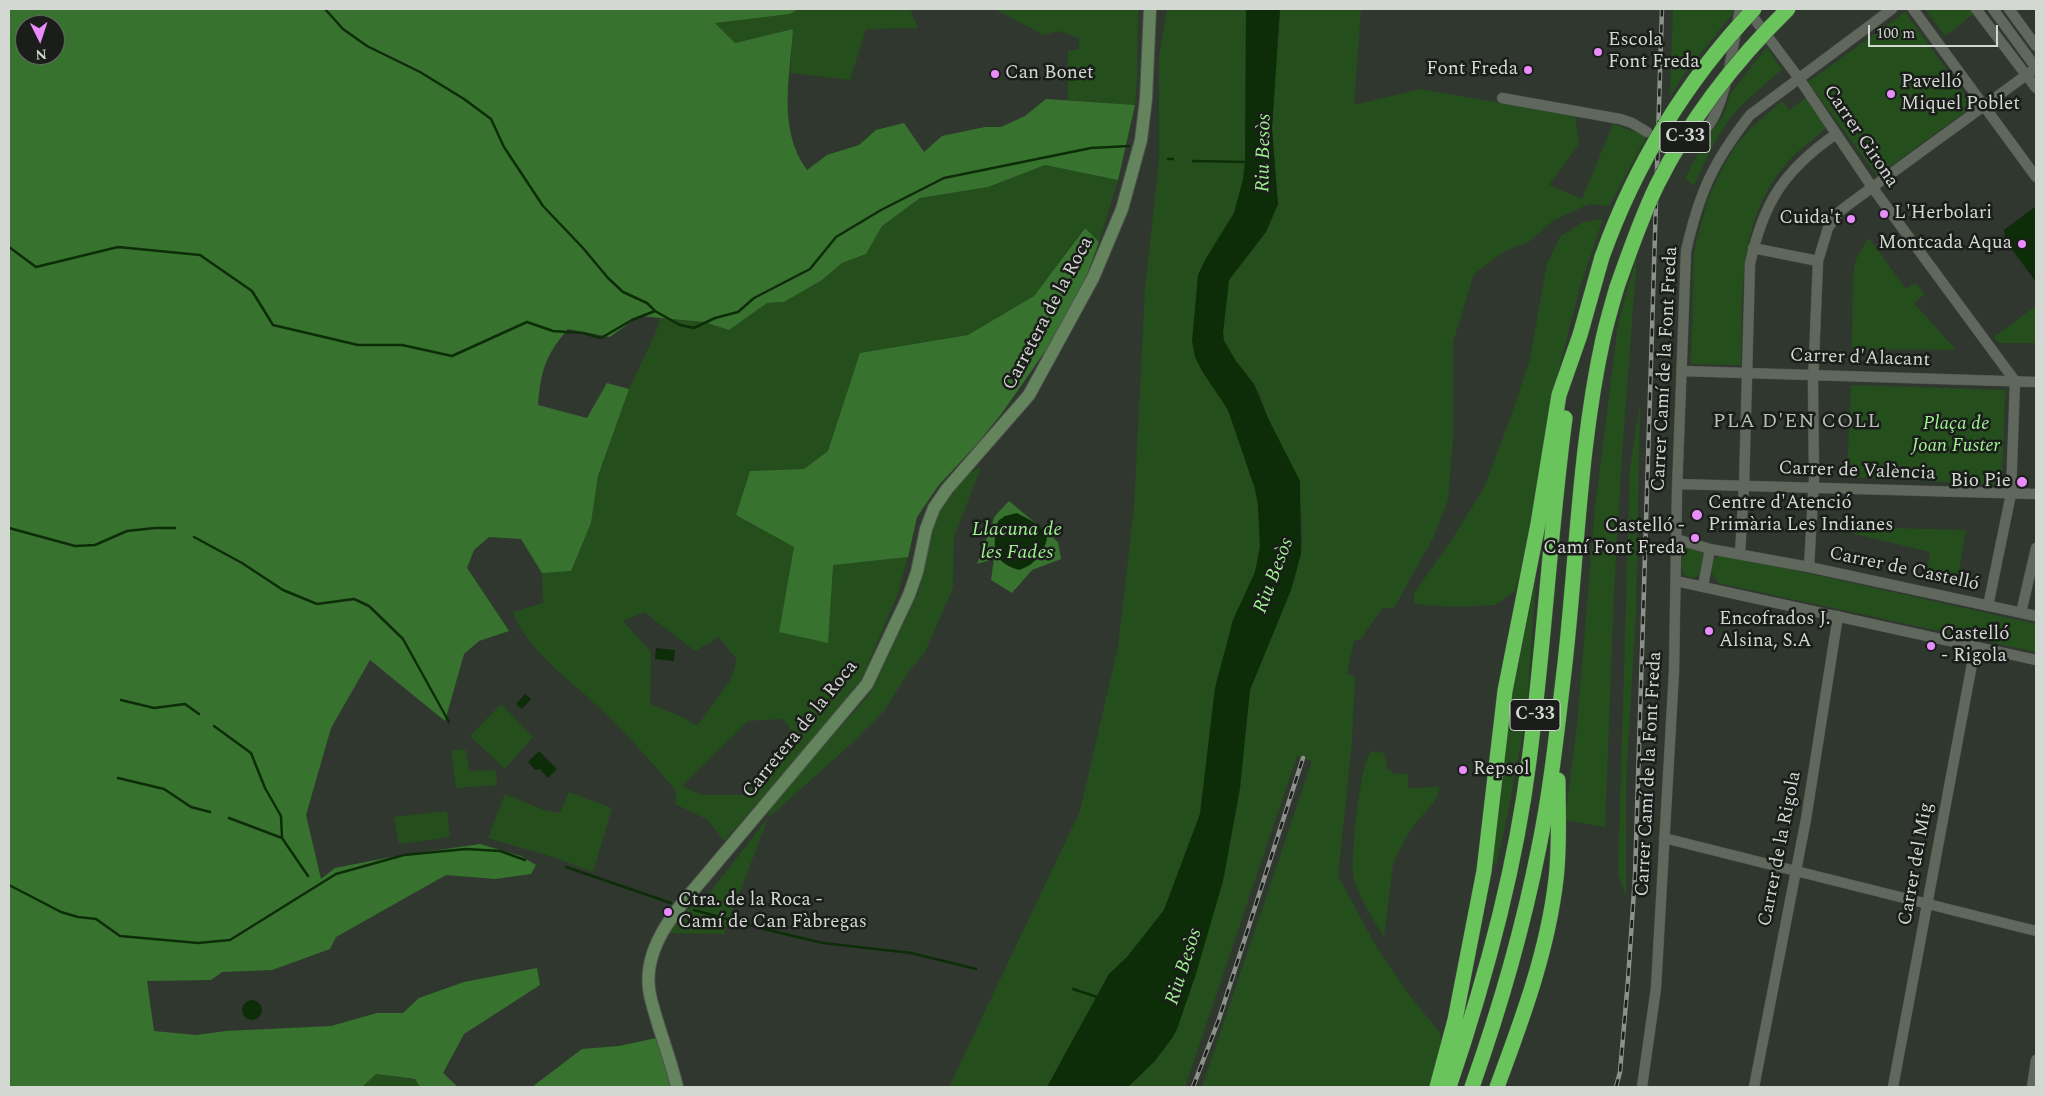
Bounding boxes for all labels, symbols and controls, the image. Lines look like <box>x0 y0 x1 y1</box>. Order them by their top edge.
north arrow <box>15 15 65 65</box>
scale bar <box>1870 15 2000 47</box>
text: 100 m <box>1876 22 1915 45</box>
place label: Escola Font Freda <box>1608 30 1700 74</box>
text: N <box>35 44 47 65</box>
marker: Escola Font Freda <box>1592 46 1604 58</box>
place label: Font Freda <box>1426 59 1518 81</box>
place label: Can Bonet <box>1005 63 1094 85</box>
marker: Font Freda <box>1522 64 1534 76</box>
marker: Can Bonet <box>989 68 1001 80</box>
place label: Pavelló Miquel Poblet <box>1901 72 2020 116</box>
street label: Carrer Girona <box>1817 82 1903 192</box>
marker: Pavelló Miquel Poblet <box>1885 88 1897 100</box>
water label: Riu Besòs <box>1252 113 1278 193</box>
road number: C-33 <box>1660 121 1710 152</box>
place label: L'Herbolari <box>1894 203 1992 225</box>
place label: Cuida't <box>1779 208 1841 230</box>
marker: L'Herbolari <box>1878 208 1890 220</box>
marker: Cuida't <box>1845 213 1857 225</box>
street label: Carretera de la Roca <box>999 233 1099 395</box>
place label: Montcada Aqua <box>1878 233 2012 255</box>
marker: Montcada Aqua <box>2016 238 2028 250</box>
street label: Carrer Camí de la Font Freda <box>1648 246 1684 492</box>
street label: Carrer d'Alacant <box>1790 345 1930 373</box>
district label: PLA D'EN COLL <box>1711 411 1883 435</box>
park label: Plaça de Joan Fuster <box>1912 414 2000 458</box>
street label: Carrer de València <box>1778 458 1936 486</box>
place label: Bio Pie <box>1950 471 2011 493</box>
marker: Bio Pie <box>2015 475 2029 489</box>
place label: Centre d'Atenció Primària Les Indianes <box>1708 493 1893 537</box>
marker: Centre d'Atenció Primària Les Indianes <box>1690 508 1704 522</box>
place label: Castelló - Camí Font Freda <box>1543 516 1685 560</box>
water label: Llacuna de les Fades <box>972 519 1062 566</box>
marker: Castelló - Camí Font Freda <box>1689 532 1701 544</box>
water label: Riu Besòs <box>1250 535 1300 617</box>
street label: Carrer de Castelló <box>1827 543 1981 597</box>
place label: Encofrados J. Alsina, S.A <box>1719 609 1831 653</box>
place label: Castelló - Rigola <box>1941 624 2009 668</box>
marker: Encofrados J. Alsina, S.A <box>1703 625 1715 637</box>
marker: Castelló - Rigola <box>1925 640 1937 652</box>
street label: Carrer Camí de la Font Freda <box>1632 651 1668 897</box>
street label: Carretera de la Roca <box>738 657 864 803</box>
road number: C-33 <box>1510 700 1560 730</box>
place label: Repsol <box>1473 759 1530 781</box>
marker: Repsol <box>1457 764 1469 776</box>
street label: Carrer de la Rigola <box>1755 769 1807 929</box>
street label: Carrer del Mig <box>1895 801 1939 927</box>
place label: Ctra. de la Roca - Camí de Can Fàbregas <box>678 890 867 934</box>
marker: Ctra. de la Roca - Camí de Can Fàbregas <box>662 906 674 918</box>
water label: Riu Besòs <box>1161 926 1209 1008</box>

